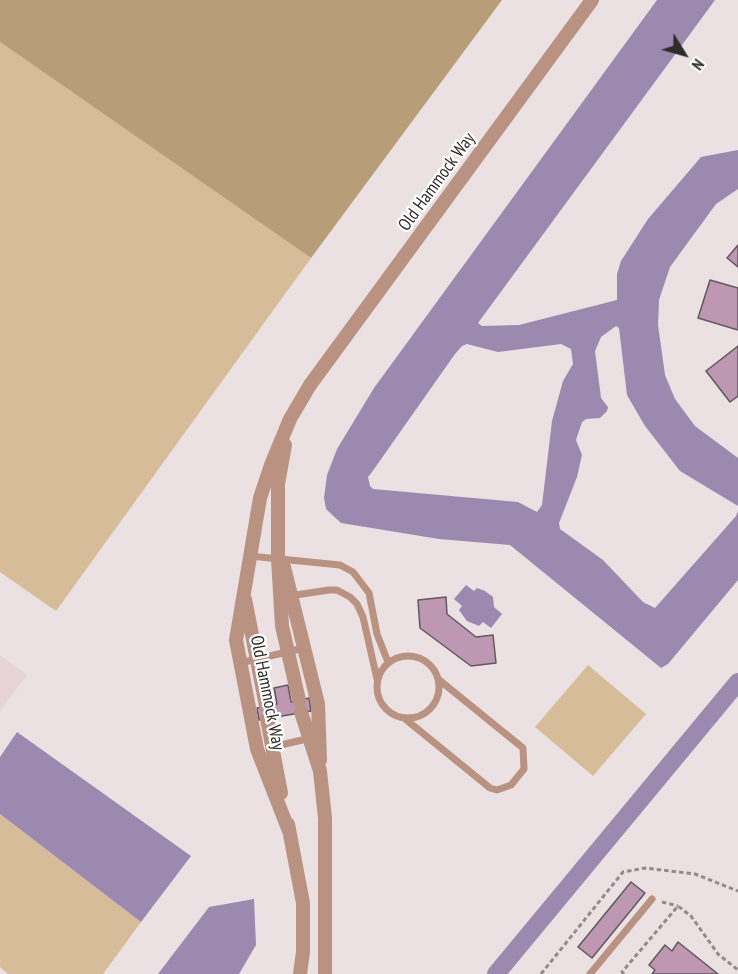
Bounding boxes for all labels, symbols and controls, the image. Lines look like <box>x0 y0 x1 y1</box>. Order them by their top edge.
north arrow <box>654 24 714 84</box>
text: N <box>688 55 709 74</box>
street label: Old Hammock Way <box>394 129 480 235</box>
street label: Old Hammock Way <box>245 634 289 752</box>

